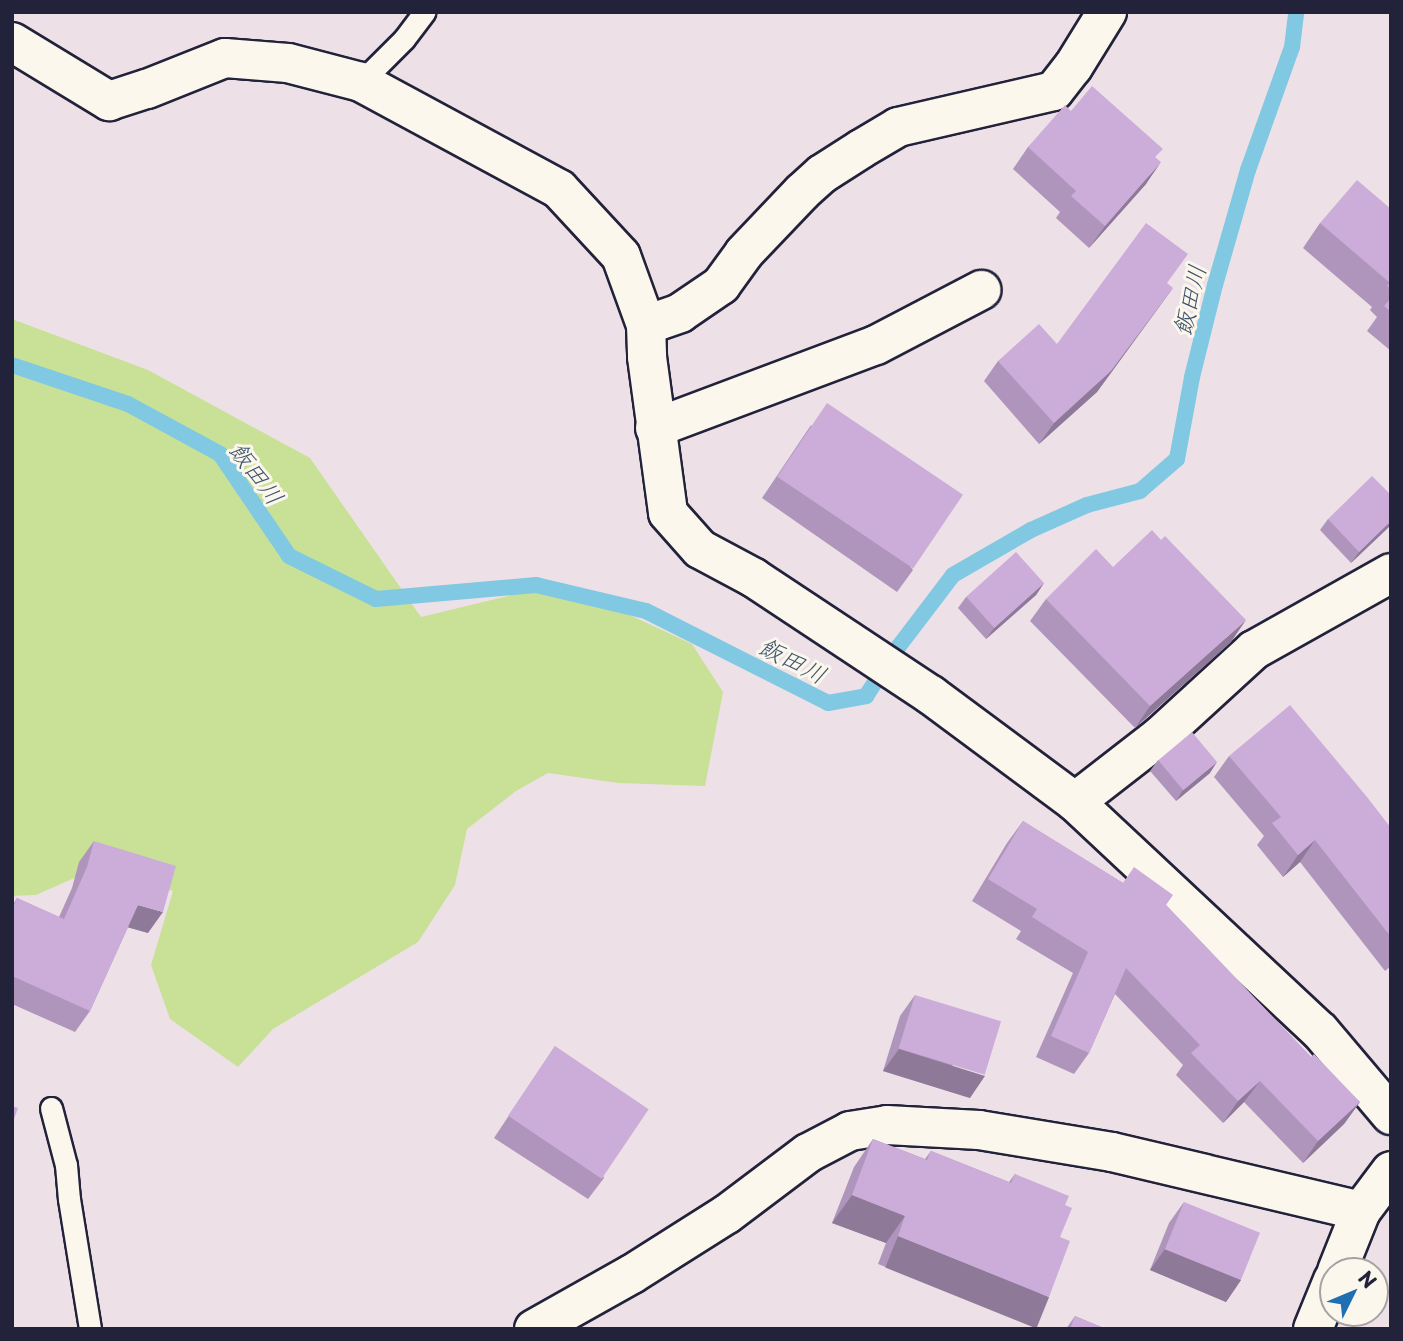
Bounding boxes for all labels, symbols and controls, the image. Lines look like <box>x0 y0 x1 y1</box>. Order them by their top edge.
water label: 飯田川 <box>1167 262 1211 338</box>
water label: 飯田川 <box>224 436 290 510</box>
water label: 飯田川 <box>754 631 832 689</box>
north arrow <box>1319 1257 1389 1327</box>
text: N <box>1353 1264 1383 1294</box>

